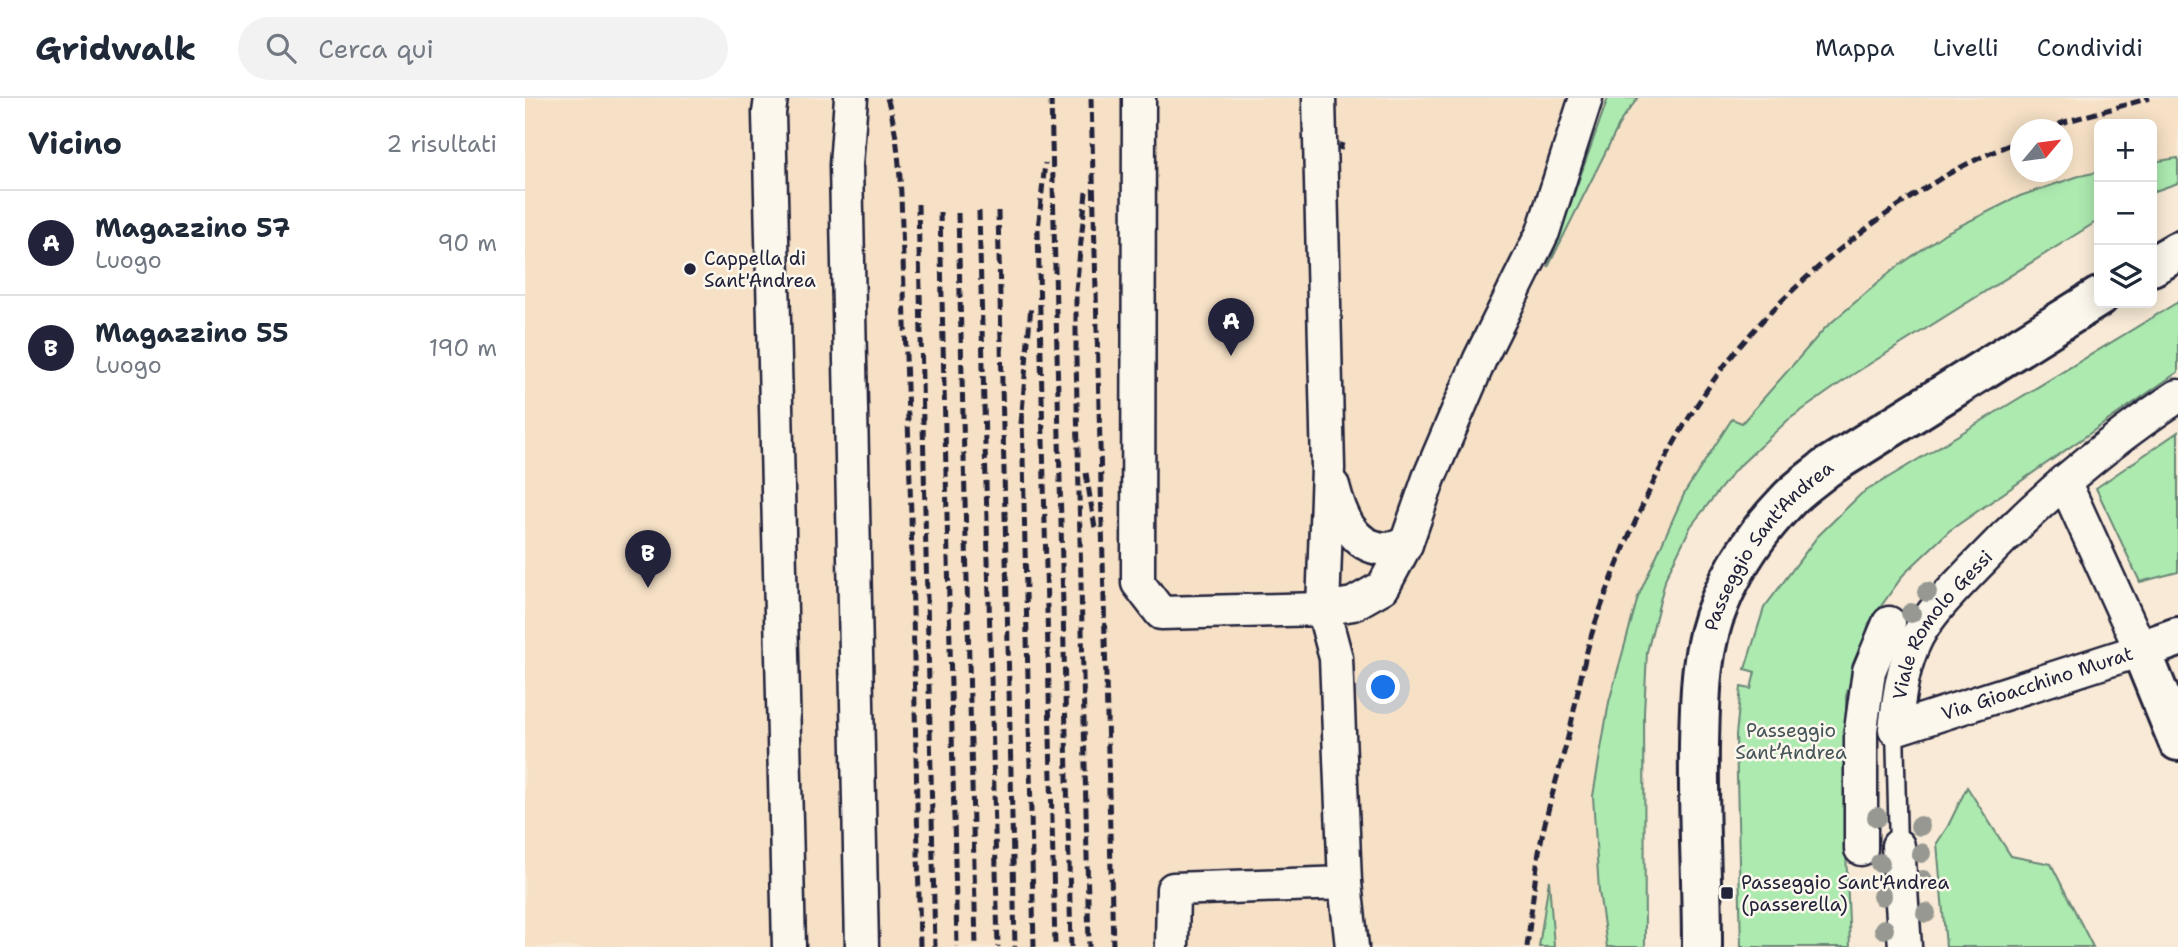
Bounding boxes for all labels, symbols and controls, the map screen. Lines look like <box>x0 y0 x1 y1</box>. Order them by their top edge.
search box <box>238 17 728 80</box>
text: Gridwalk <box>35 26 196 71</box>
icon: search <box>262 29 300 67</box>
text: Cerca qui <box>318 31 434 66</box>
text: Mappa <box>1815 32 1895 64</box>
text: Livelli <box>1933 32 1999 64</box>
text: Condividi <box>2037 32 2143 64</box>
north arrow <box>2010 119 2073 182</box>
map controls <box>2094 119 2157 308</box>
button: + <box>2094 119 2157 182</box>
text: Vicino <box>28 123 122 164</box>
text: 2 risultati <box>386 129 497 159</box>
button: − <box>2094 182 2157 245</box>
text: Magazzino 57 <box>95 210 290 245</box>
text: A <box>42 228 60 258</box>
text: 90 m <box>437 228 497 258</box>
text: Luogo <box>95 245 162 275</box>
button: layers <box>2094 245 2157 308</box>
place label: Cappella di Sant'Andrea <box>704 246 816 293</box>
marker: Cappella di Sant'Andrea <box>682 261 698 277</box>
pin: A <box>1208 298 1254 356</box>
text: Magazzino 55 <box>95 315 289 350</box>
text: B <box>44 333 58 363</box>
text: 190 m <box>429 333 497 363</box>
text: Luogo <box>95 350 162 380</box>
street label: Passeggio Sant'Andrea <box>1698 455 1839 634</box>
pin: B <box>625 530 671 588</box>
street label: Viale Romolo Gessi <box>1887 544 1998 701</box>
street label: Via Gioacchino Murat <box>1938 641 2136 726</box>
your location <box>1366 670 1400 704</box>
park label: Passeggio Sant’Andrea <box>1735 718 1847 765</box>
place label: Passeggio Sant'Andrea (passerella) <box>1741 870 1950 917</box>
marker: Passeggio Sant'Andrea (passerella) <box>1719 885 1735 901</box>

